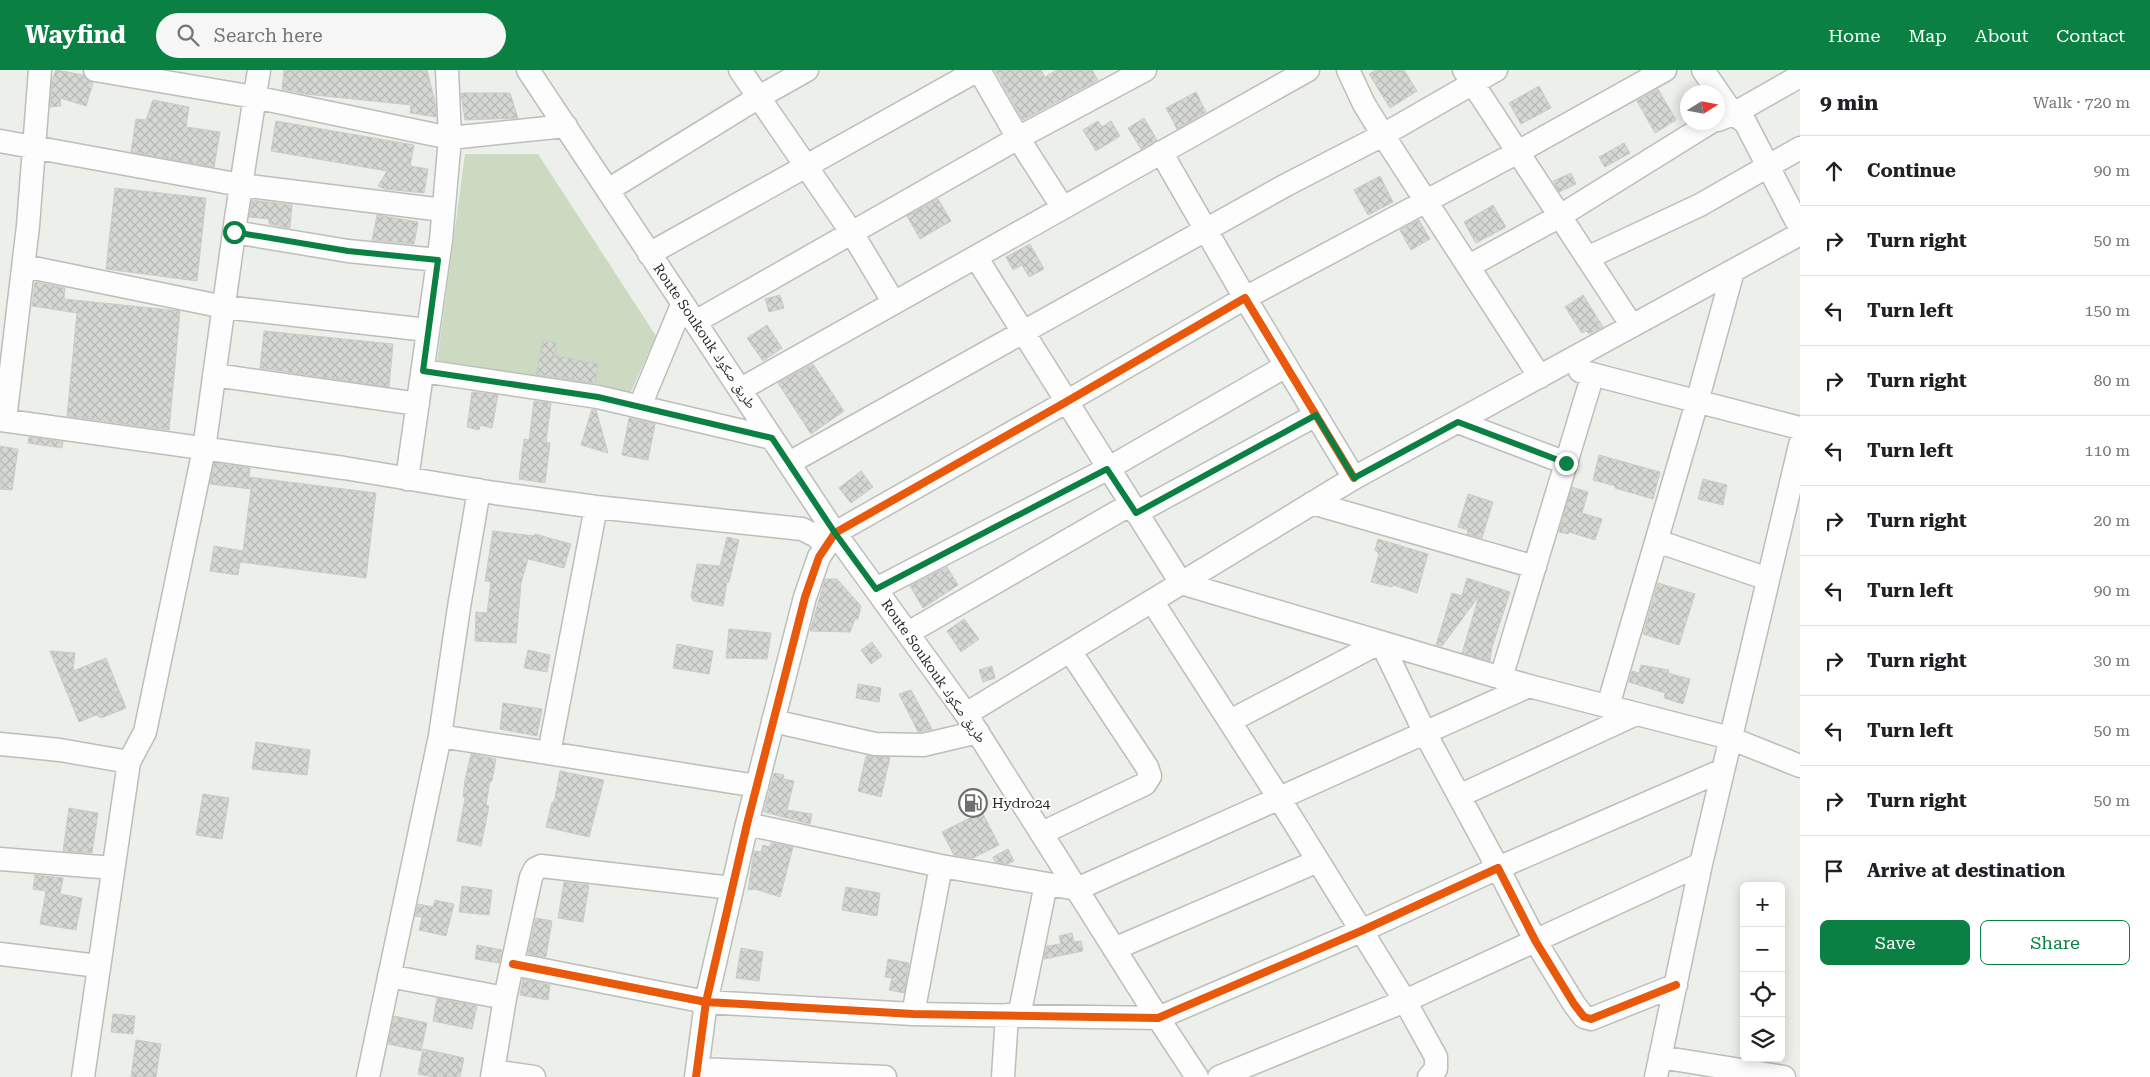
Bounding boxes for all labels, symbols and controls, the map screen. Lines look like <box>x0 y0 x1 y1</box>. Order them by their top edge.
search box <box>156 13 506 58</box>
text: Wayfind <box>25 21 126 49</box>
icon: search <box>174 21 202 49</box>
text: Search here <box>214 24 323 47</box>
text: Home <box>1828 25 1880 46</box>
text: Map <box>1908 25 1947 46</box>
text: About <box>1975 25 2028 46</box>
text: Contact <box>2056 25 2125 46</box>
north arrow <box>1680 85 1725 130</box>
text: 9 min <box>1820 91 1878 115</box>
text: Walk · 720 m <box>2033 93 2130 112</box>
icon: ahead <box>1820 157 1848 185</box>
text: Continue <box>1867 159 1956 182</box>
text: 90 m <box>2093 161 2130 180</box>
route start <box>223 221 246 244</box>
icon: right <box>1820 227 1848 255</box>
text: Turn right <box>1867 229 1967 252</box>
text: 50 m <box>2093 231 2130 250</box>
street label: Route Soukouk طريق صكوك <box>649 260 760 413</box>
icon: left <box>1820 297 1848 325</box>
text: Turn left <box>1867 299 1953 322</box>
text: 150 m <box>2084 301 2130 320</box>
icon: right <box>1820 367 1848 395</box>
text: Turn right <box>1867 369 1967 392</box>
text: 80 m <box>2093 371 2130 390</box>
icon: left <box>1820 437 1848 465</box>
text: Turn left <box>1867 439 1953 462</box>
text: 110 m <box>2084 441 2130 460</box>
route end <box>1555 452 1578 475</box>
icon: right <box>1820 507 1848 535</box>
text: Turn right <box>1867 509 1967 532</box>
text: 20 m <box>2093 511 2130 530</box>
icon: left <box>1820 577 1848 605</box>
text: Turn left <box>1867 579 1953 602</box>
text: 90 m <box>2093 581 2130 600</box>
street label: Route Soukouk طريق صكوك <box>877 596 990 747</box>
icon: right <box>1820 647 1848 675</box>
text: Turn right <box>1867 649 1967 672</box>
text: 30 m <box>2093 651 2130 670</box>
icon: left <box>1820 717 1848 745</box>
text: Turn left <box>1867 719 1953 742</box>
text: 50 m <box>2093 721 2130 740</box>
icon: right <box>1820 787 1848 815</box>
fuel station icon: Hydro24 <box>958 788 988 818</box>
text: Turn right <box>1867 789 1967 812</box>
text: 50 m <box>2093 791 2130 810</box>
place label: Hydro24 <box>992 795 1051 811</box>
icon: arrive <box>1820 857 1848 885</box>
text: Arrive at destination <box>1867 859 2065 882</box>
map controls <box>1740 882 1785 1062</box>
button: + <box>1740 882 1785 927</box>
button: Save <box>1820 920 1970 965</box>
button: Share <box>1980 920 2130 965</box>
button: − <box>1740 927 1785 972</box>
button: locate <box>1740 972 1785 1017</box>
button: layers <box>1740 1017 1785 1062</box>

